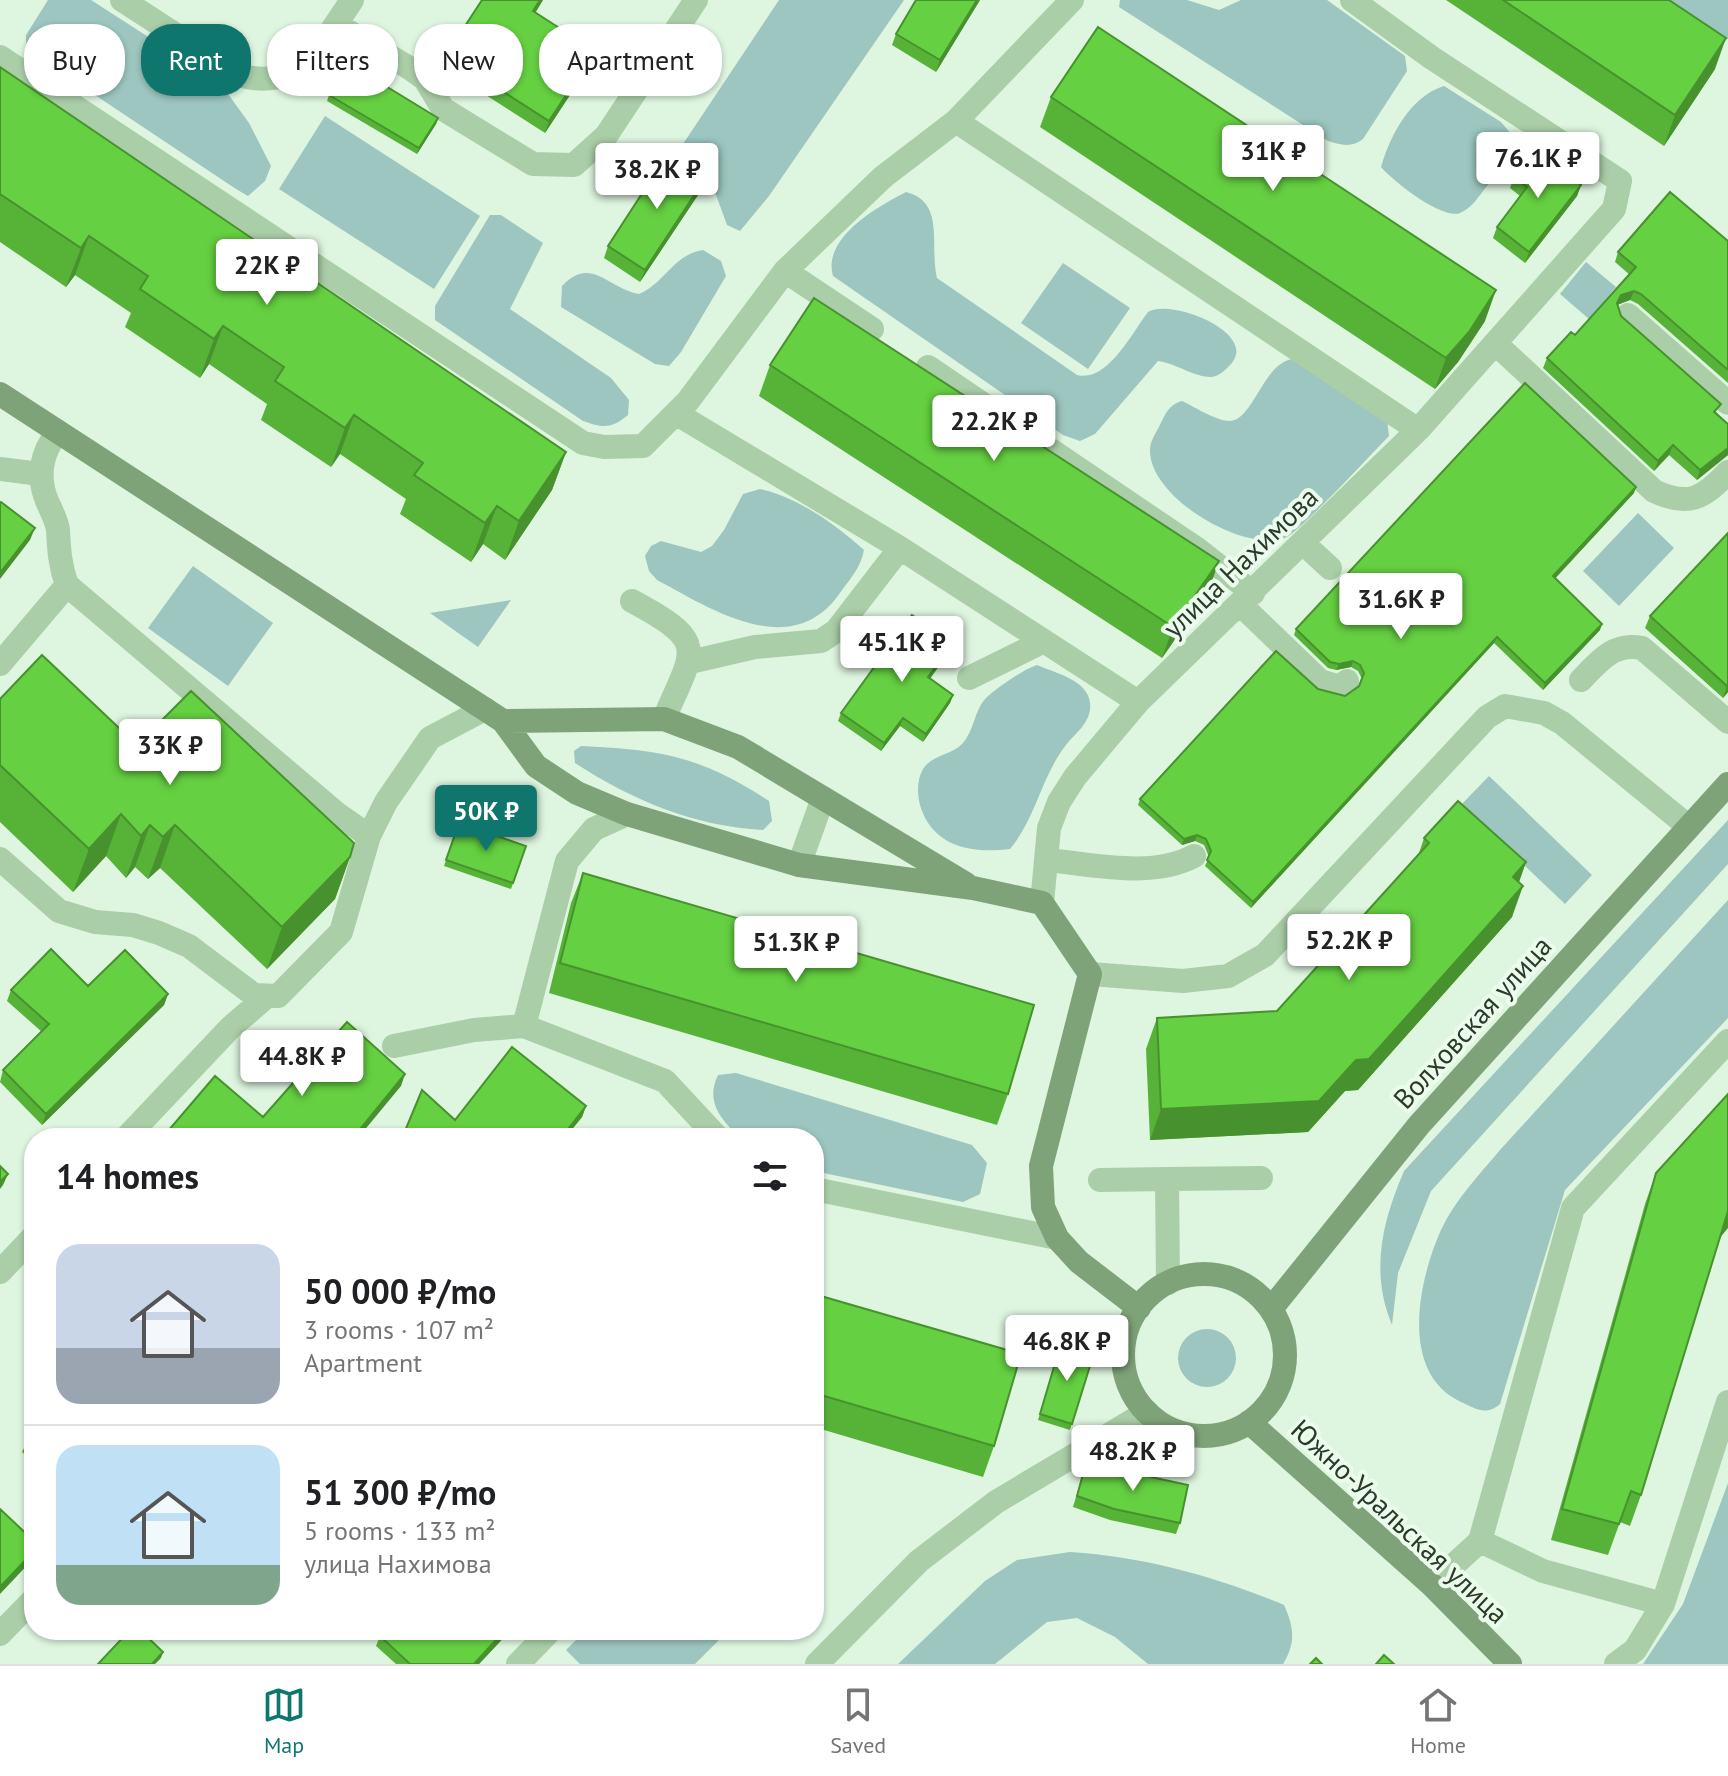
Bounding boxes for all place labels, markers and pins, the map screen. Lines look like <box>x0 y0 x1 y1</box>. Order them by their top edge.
pin: 31K ₽ <box>1217 125 1329 193</box>
pin: 76.1K ₽ <box>1464 132 1612 200</box>
pin: 38.2K ₽ <box>583 143 731 211</box>
pin: 22K ₽ <box>211 239 323 307</box>
pin: 22.2K ₽ <box>920 395 1068 463</box>
pin: 31.6K ₽ <box>1327 573 1475 641</box>
pin: 45.1K ₽ <box>828 616 976 684</box>
pin: 33K ₽ <box>114 719 226 787</box>
pin: 50K ₽ <box>430 785 542 853</box>
pin: 52.2K ₽ <box>1275 914 1423 982</box>
pin: 51.3K ₽ <box>722 916 870 984</box>
pin: 44.8K ₽ <box>228 1030 376 1098</box>
pin: 46.8K ₽ <box>993 1315 1141 1383</box>
pin: 48.2K ₽ <box>1059 1425 1207 1493</box>

